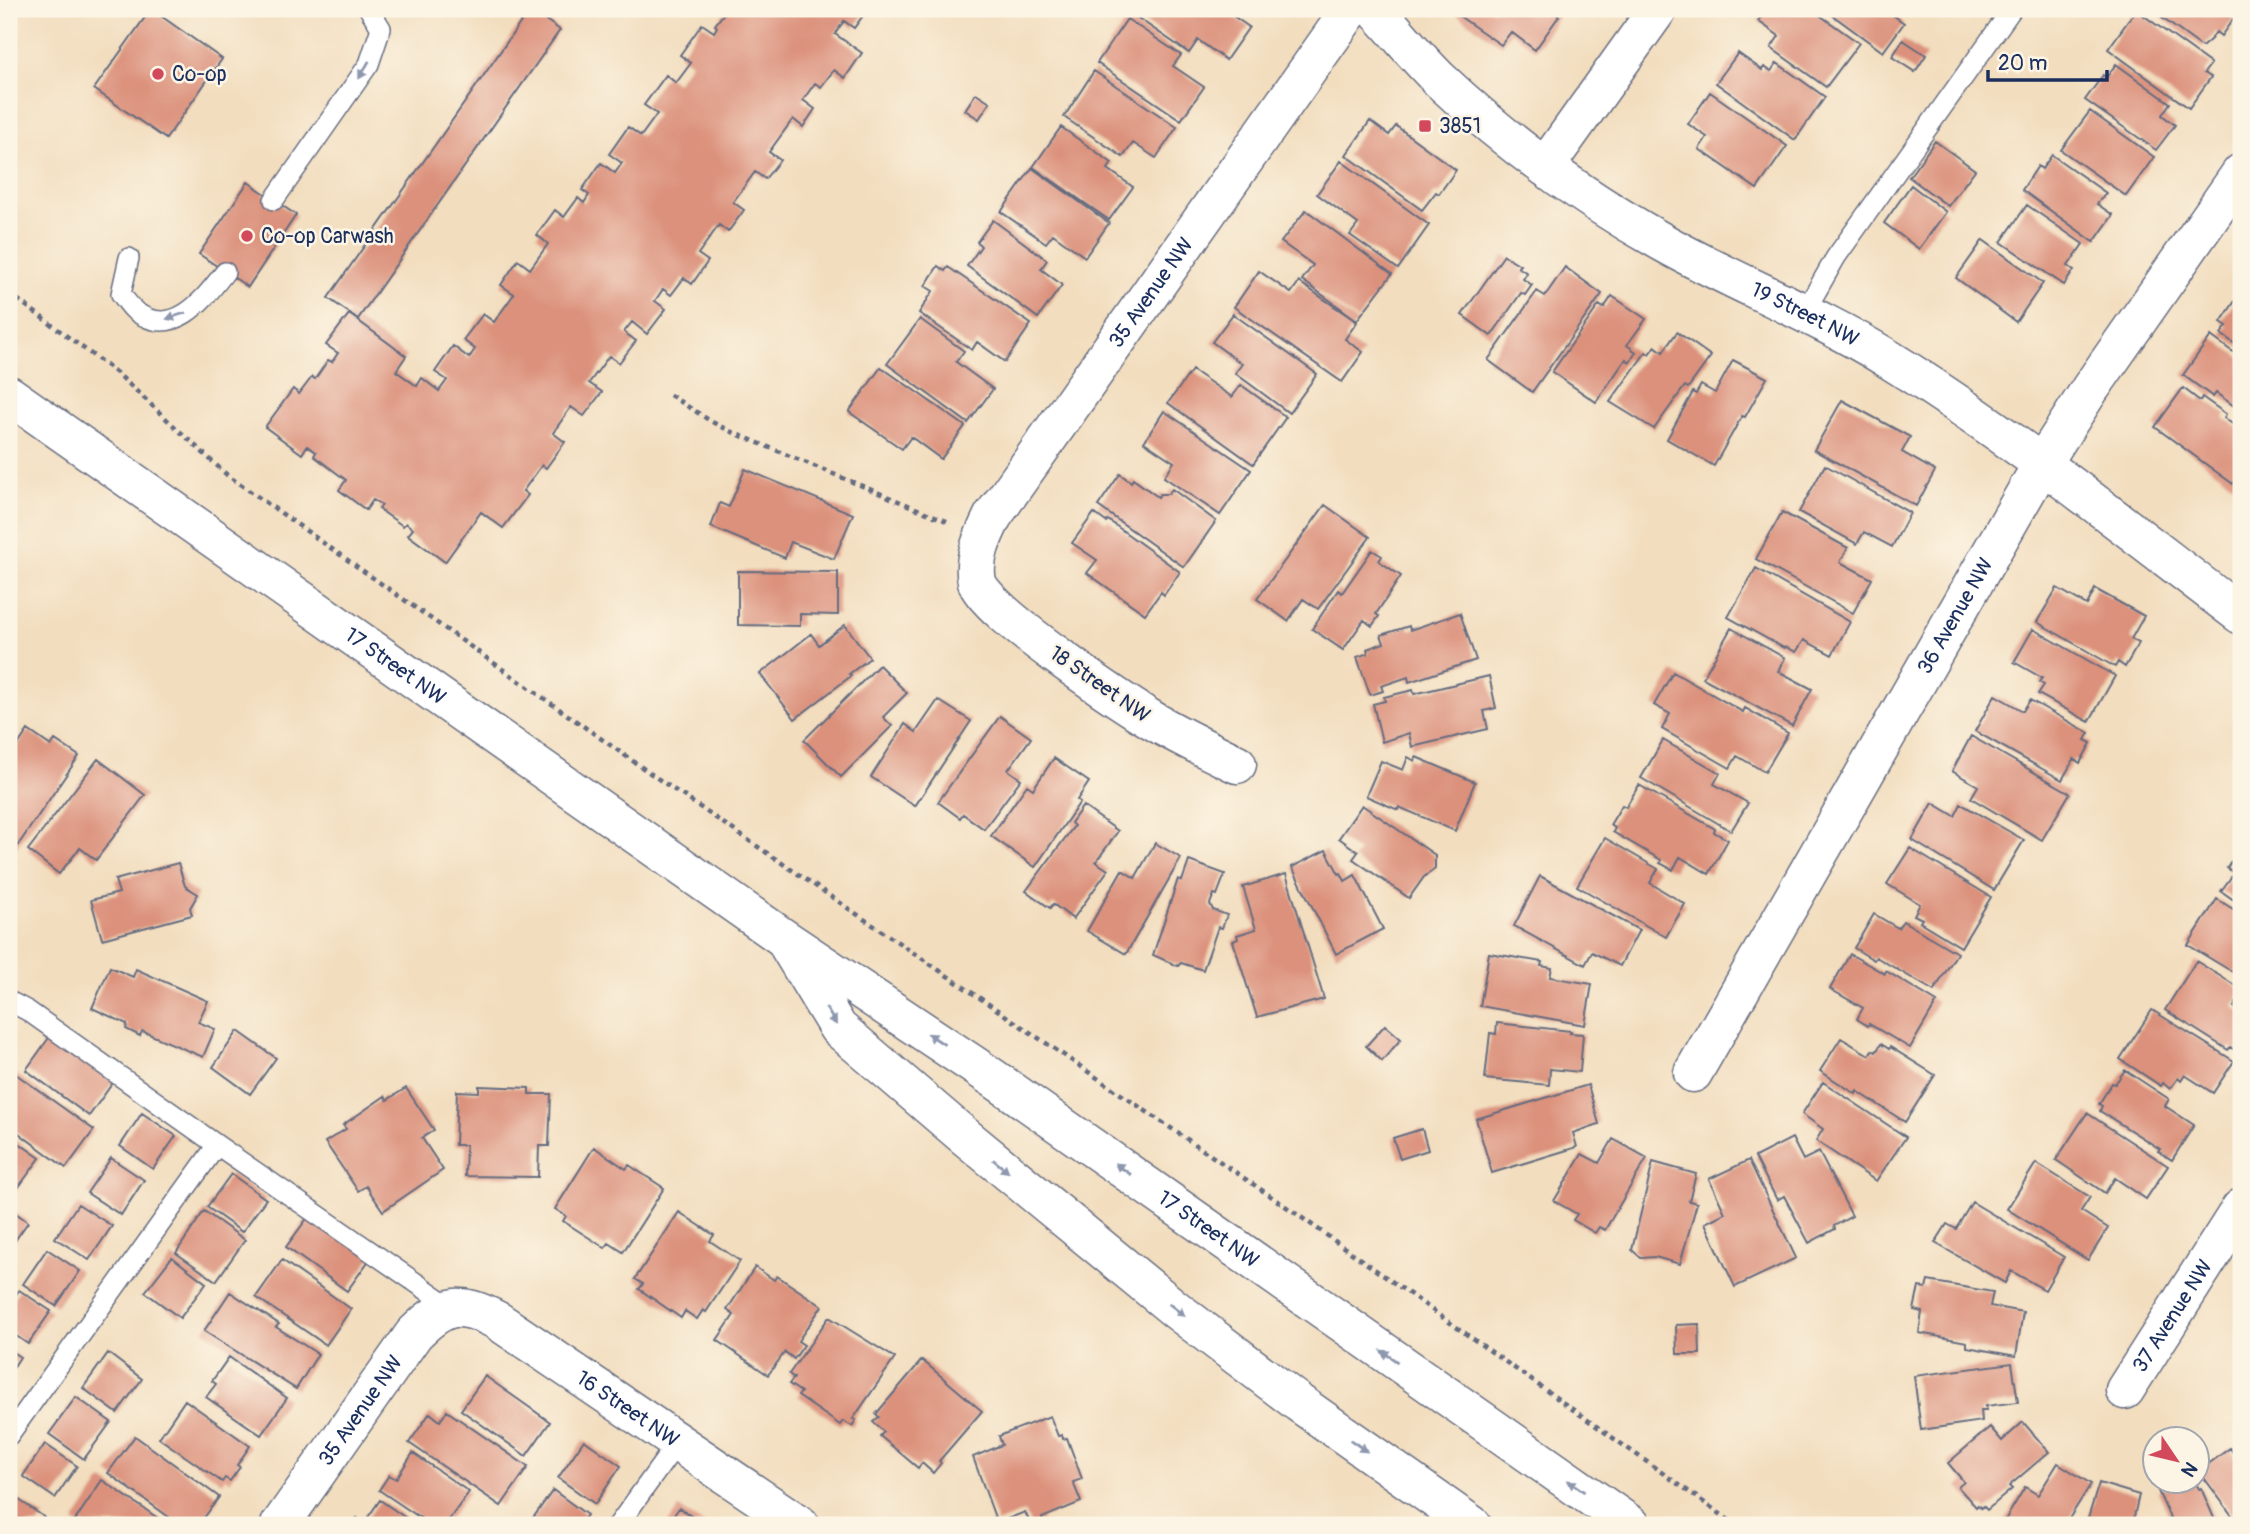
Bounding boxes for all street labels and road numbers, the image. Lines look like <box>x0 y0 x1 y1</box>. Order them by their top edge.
street label: 35 Avenue NW <box>1103 232 1199 353</box>
street label: 19 Street NW <box>1747 276 1864 353</box>
street label: 36 Avenue NW <box>1911 553 1999 679</box>
street label: 17 Street NW <box>339 622 451 711</box>
street label: 18 Street NW <box>1044 640 1155 729</box>
street label: 17 Street NW <box>1152 1185 1264 1274</box>
street label: 37 Avenue NW <box>2127 1255 2219 1378</box>
street label: 35 Avenue NW <box>313 1350 409 1471</box>
street label: 16 Street NW <box>571 1365 684 1454</box>

